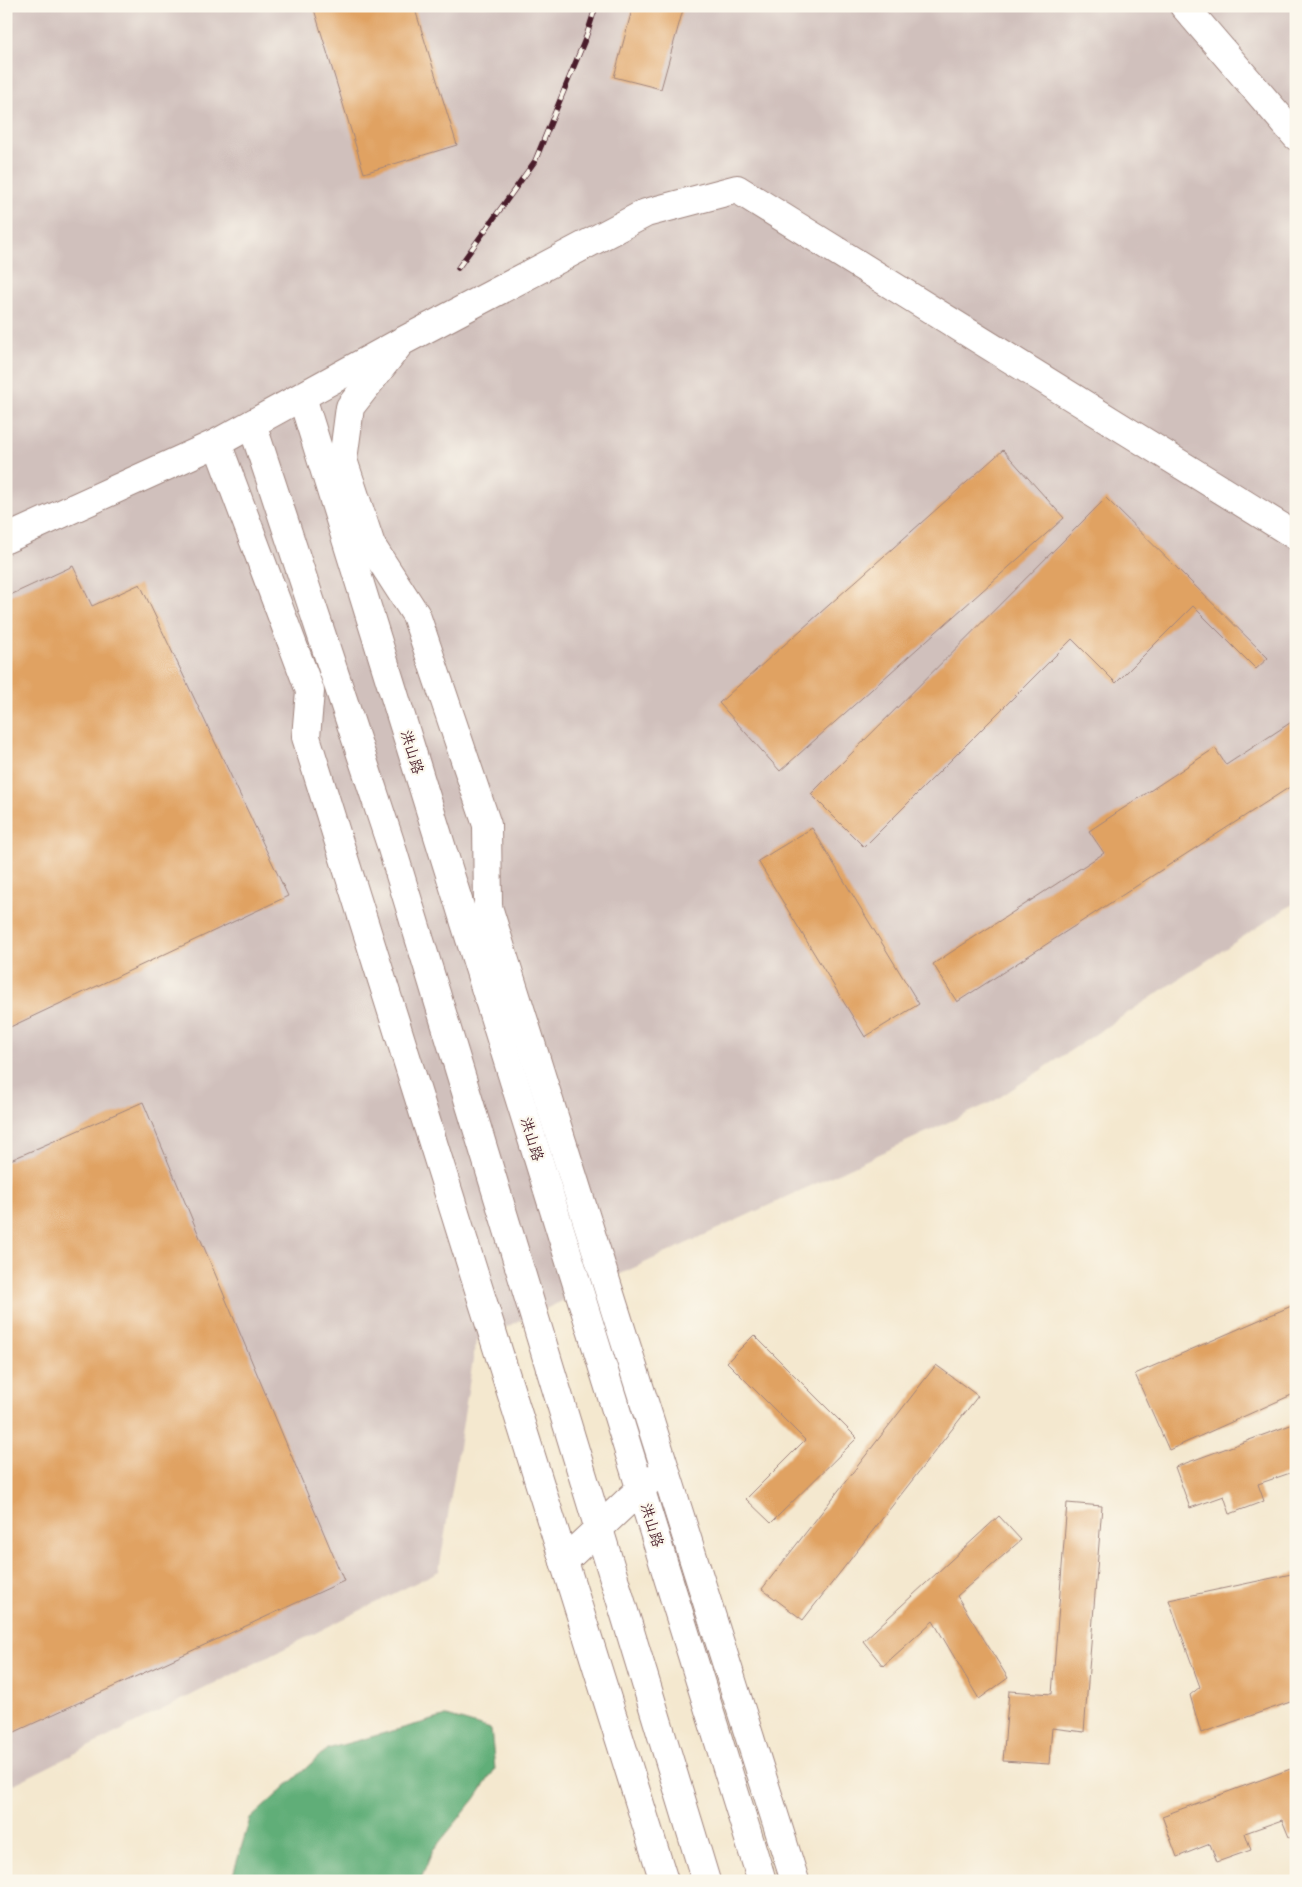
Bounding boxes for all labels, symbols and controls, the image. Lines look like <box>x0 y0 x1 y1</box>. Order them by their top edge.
street label: 洪山路 <box>397 728 428 776</box>
street label: 洪山路 <box>517 1115 548 1163</box>
street label: 洪山路 <box>637 1501 668 1549</box>

